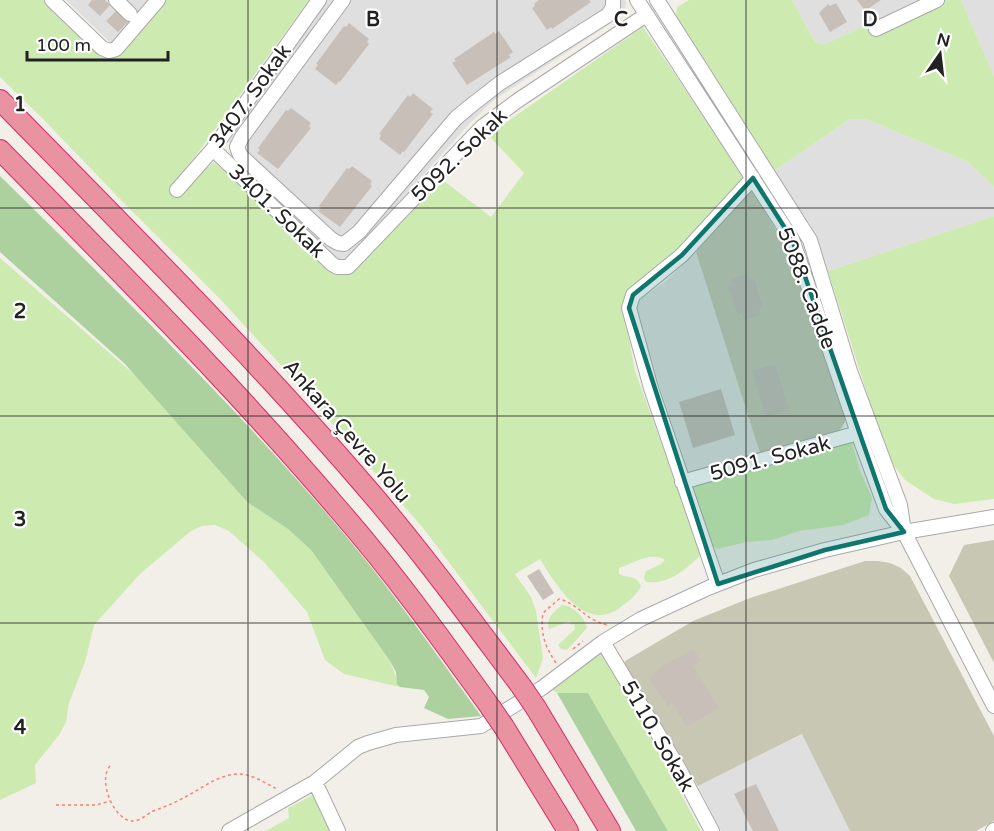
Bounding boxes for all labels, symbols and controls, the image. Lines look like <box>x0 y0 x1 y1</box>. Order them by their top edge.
text: B <box>366 8 380 32</box>
text: C <box>614 8 628 32</box>
text: D <box>862 8 878 32</box>
scale bar <box>27 24 168 62</box>
north arrow <box>910 24 970 84</box>
text: N <box>935 29 952 52</box>
text: 100 m <box>36 34 91 56</box>
street label: 3407. Sokak <box>204 39 297 153</box>
text: 1 <box>14 93 26 117</box>
street label: 5092. Sokak <box>406 103 513 207</box>
street label: 3401. Sokak <box>223 159 330 263</box>
street label: 5088. Cadde <box>772 224 841 353</box>
text: 2 <box>14 300 26 324</box>
street label: Ankara Çevre Yolu <box>278 355 416 508</box>
street label: 5091. Sokak <box>707 430 833 487</box>
text: 3 <box>14 508 26 532</box>
street label: 5110. Sokak <box>616 676 699 796</box>
text: 4 <box>14 716 27 740</box>

